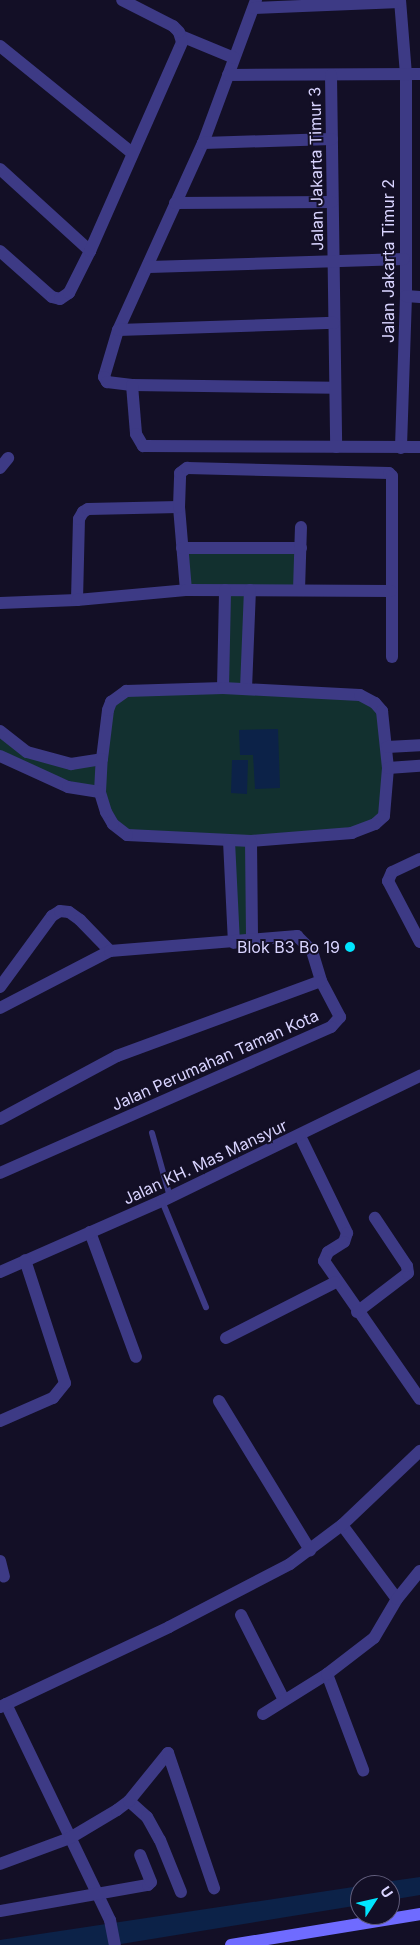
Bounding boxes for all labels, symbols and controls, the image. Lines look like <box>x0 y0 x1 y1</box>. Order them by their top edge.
street label: Jalan Jakarta Timur 3 <box>305 87 327 251</box>
street label: Jalan Jakarta Timur 2 <box>378 179 398 343</box>
place label: Blok B3 Bo 19 <box>237 937 340 957</box>
marker: Blok B3 Bo 19 <box>344 941 356 953</box>
street label: Jalan Perumahan Taman Kota <box>109 1006 321 1114</box>
street label: Jalan KH. Mas Mansyur <box>120 1116 290 1208</box>
north arrow <box>350 1875 400 1925</box>
text: U <box>377 1883 397 1901</box>

